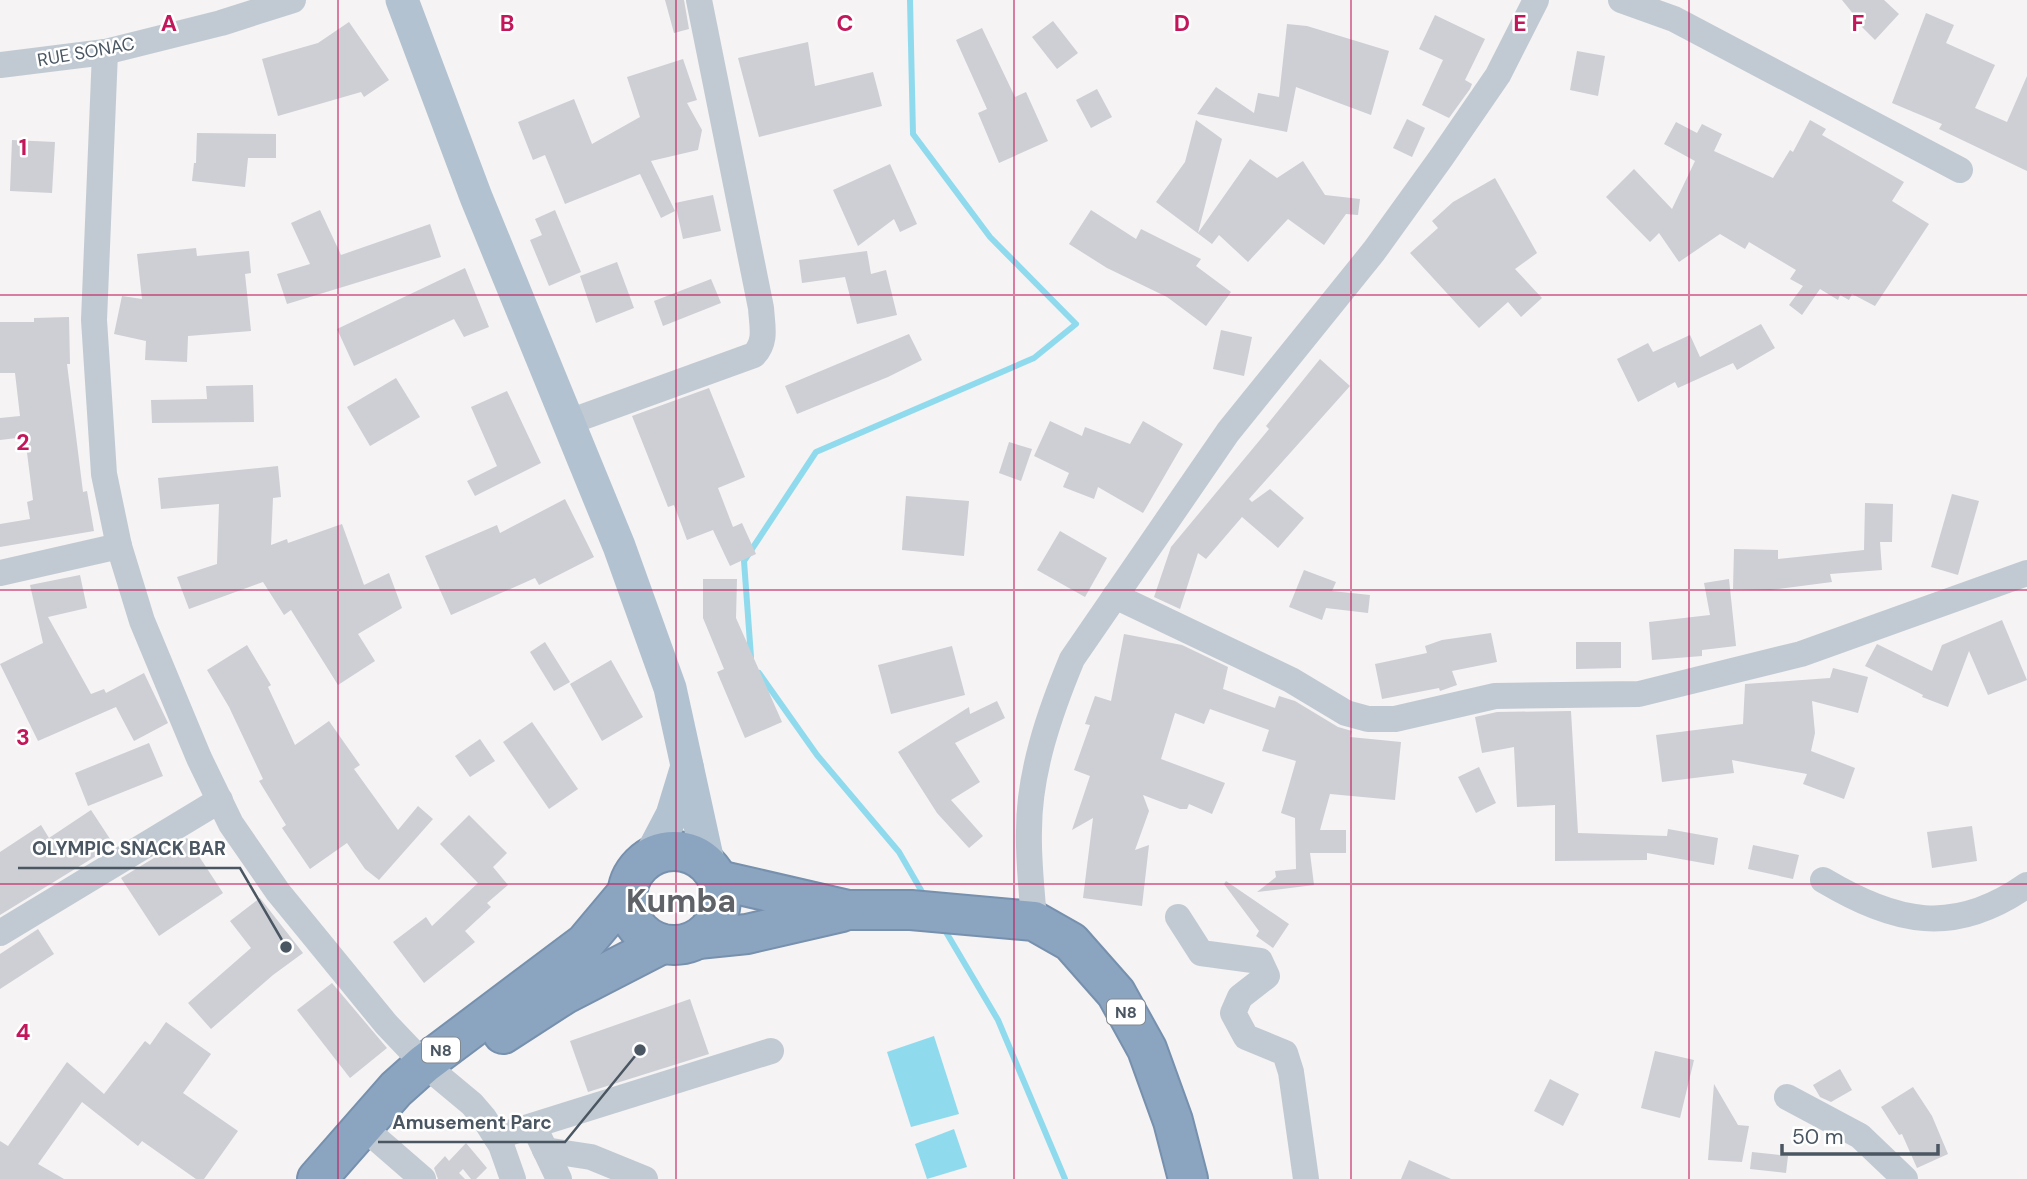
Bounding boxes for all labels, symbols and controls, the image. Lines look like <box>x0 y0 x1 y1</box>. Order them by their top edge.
text: A <box>161 8 177 38</box>
text: B <box>500 8 514 38</box>
text: C <box>837 8 853 38</box>
text: D <box>1174 8 1190 38</box>
text: E <box>1513 8 1527 38</box>
text: F <box>1852 8 1865 38</box>
street label: RUE SONAC <box>35 32 137 72</box>
text: 1 <box>19 132 27 162</box>
text: 2 <box>16 427 30 457</box>
text: 3 <box>16 722 30 752</box>
callout: OLYMPIC SNACK BAR <box>18 828 240 868</box>
text: OLYMPIC SNACK BAR <box>32 836 226 861</box>
district label: Kumba <box>626 880 736 922</box>
road number: N8 <box>1107 1000 1145 1024</box>
text: 4 <box>16 1017 31 1047</box>
road number: N8 <box>422 1038 460 1062</box>
callout: Amusement Parc <box>378 1102 565 1142</box>
text: Amusement Parc <box>392 1110 552 1135</box>
scale bar <box>1782 1112 1938 1156</box>
text: 50 m <box>1792 1123 1843 1151</box>

